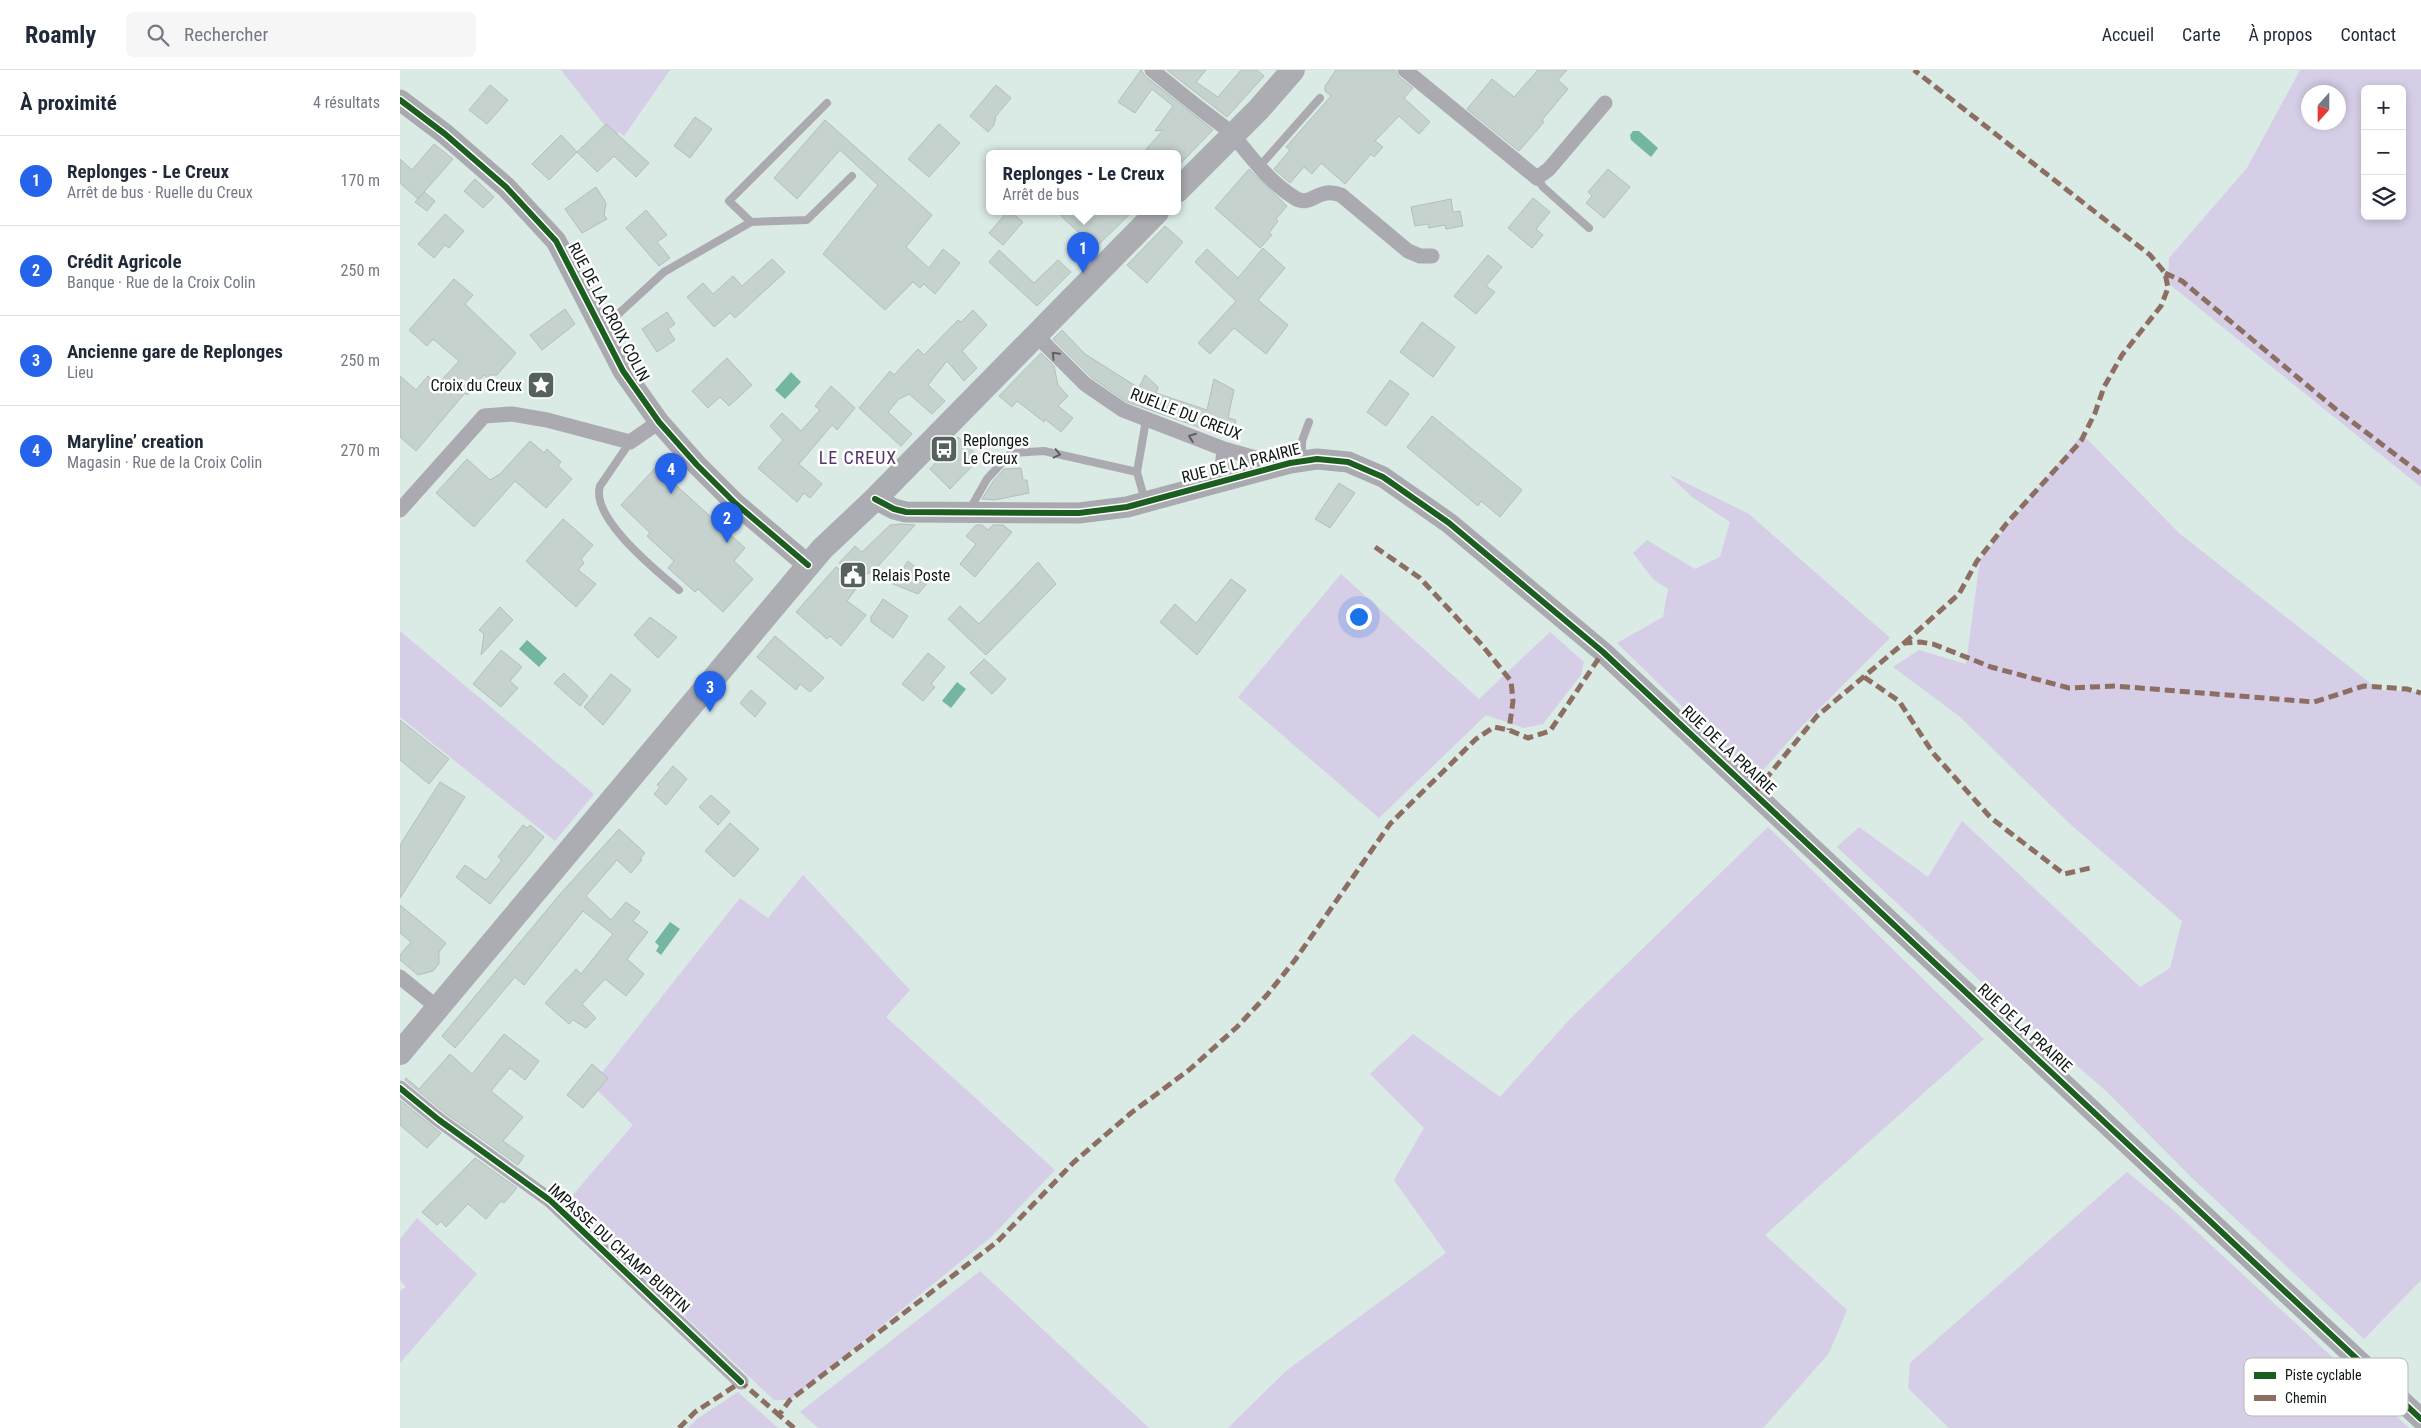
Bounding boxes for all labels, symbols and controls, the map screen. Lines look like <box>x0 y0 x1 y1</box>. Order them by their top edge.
search box <box>126 12 476 57</box>
text: Roamly <box>25 21 96 49</box>
icon: search <box>144 21 172 49</box>
text: Rechercher <box>184 23 268 46</box>
text: Accueil <box>2102 24 2154 45</box>
text: Carte <box>2182 24 2221 45</box>
text: À propos <box>2249 24 2312 45</box>
text: Contact <box>2340 24 2396 45</box>
north arrow <box>2301 85 2346 130</box>
map controls <box>2361 85 2406 220</box>
button: + <box>2361 85 2406 130</box>
text: À proximité <box>20 91 117 115</box>
text: 4 résultats <box>313 93 380 112</box>
button: − <box>2361 130 2406 175</box>
popup <box>986 150 1181 215</box>
text: Replonges - Le Creux <box>67 160 229 183</box>
text: Replonges - Le Creux <box>1002 162 1165 185</box>
text: 1 <box>32 171 40 190</box>
text: 170 m <box>341 171 380 190</box>
button: layers <box>2361 175 2406 220</box>
text: Arrêt de bus · Ruelle du Creux <box>67 183 253 202</box>
text: Arrêt de bus <box>1002 185 1079 204</box>
pin: 1 <box>1067 232 1099 273</box>
street label: RUE DE LA CROIX COLIN <box>564 239 654 385</box>
text: Crédit Agricole <box>67 250 182 273</box>
text: 2 <box>32 261 40 280</box>
text: 250 m <box>341 261 380 280</box>
text: Banque · Rue de la Croix Colin <box>67 273 256 292</box>
text: Ancienne gare de Replonges <box>67 340 283 363</box>
text: 3 <box>32 351 40 370</box>
text: 250 m <box>341 351 380 370</box>
one-way arrow <box>1052 352 1061 361</box>
text: Lieu <box>67 363 94 382</box>
place icon: Croix du Creux <box>526 370 556 400</box>
place label: Croix du Creux <box>430 376 522 395</box>
street label: RUELLE DU CREUX <box>1128 384 1244 444</box>
text: Maryline’ creation <box>67 430 204 453</box>
place label: Replonges Le Creux <box>963 431 1029 468</box>
one-way arrow <box>1188 433 1197 443</box>
bus stop icon: Replonges Le Creux <box>929 434 959 464</box>
street label: RUE DE LA PRAIRIE <box>1180 439 1302 487</box>
text: 4 <box>32 441 40 460</box>
text: 270 m <box>341 441 380 460</box>
district label: LE CREUX <box>819 447 897 468</box>
one-way arrow <box>1053 448 1062 459</box>
text: Magasin · Rue de la Croix Colin <box>67 453 262 472</box>
pin: 4 <box>655 453 687 494</box>
pin: 2 <box>711 502 743 543</box>
public building icon: Relais Poste <box>838 560 868 590</box>
place label: Relais Poste <box>872 566 950 585</box>
your location <box>1346 604 1372 630</box>
pin: 3 <box>694 671 726 712</box>
street label: RUE DE LA PRAIRIE <box>1678 702 1780 798</box>
street label: RUE DE LA PRAIRIE <box>1974 980 2076 1076</box>
street label: IMPASSE DU CHAMP BURTIN <box>544 1179 694 1317</box>
legend <box>2244 1358 2408 1416</box>
text: Piste cyclable <box>2285 1367 2362 1383</box>
text: Chemin <box>2285 1390 2327 1406</box>

